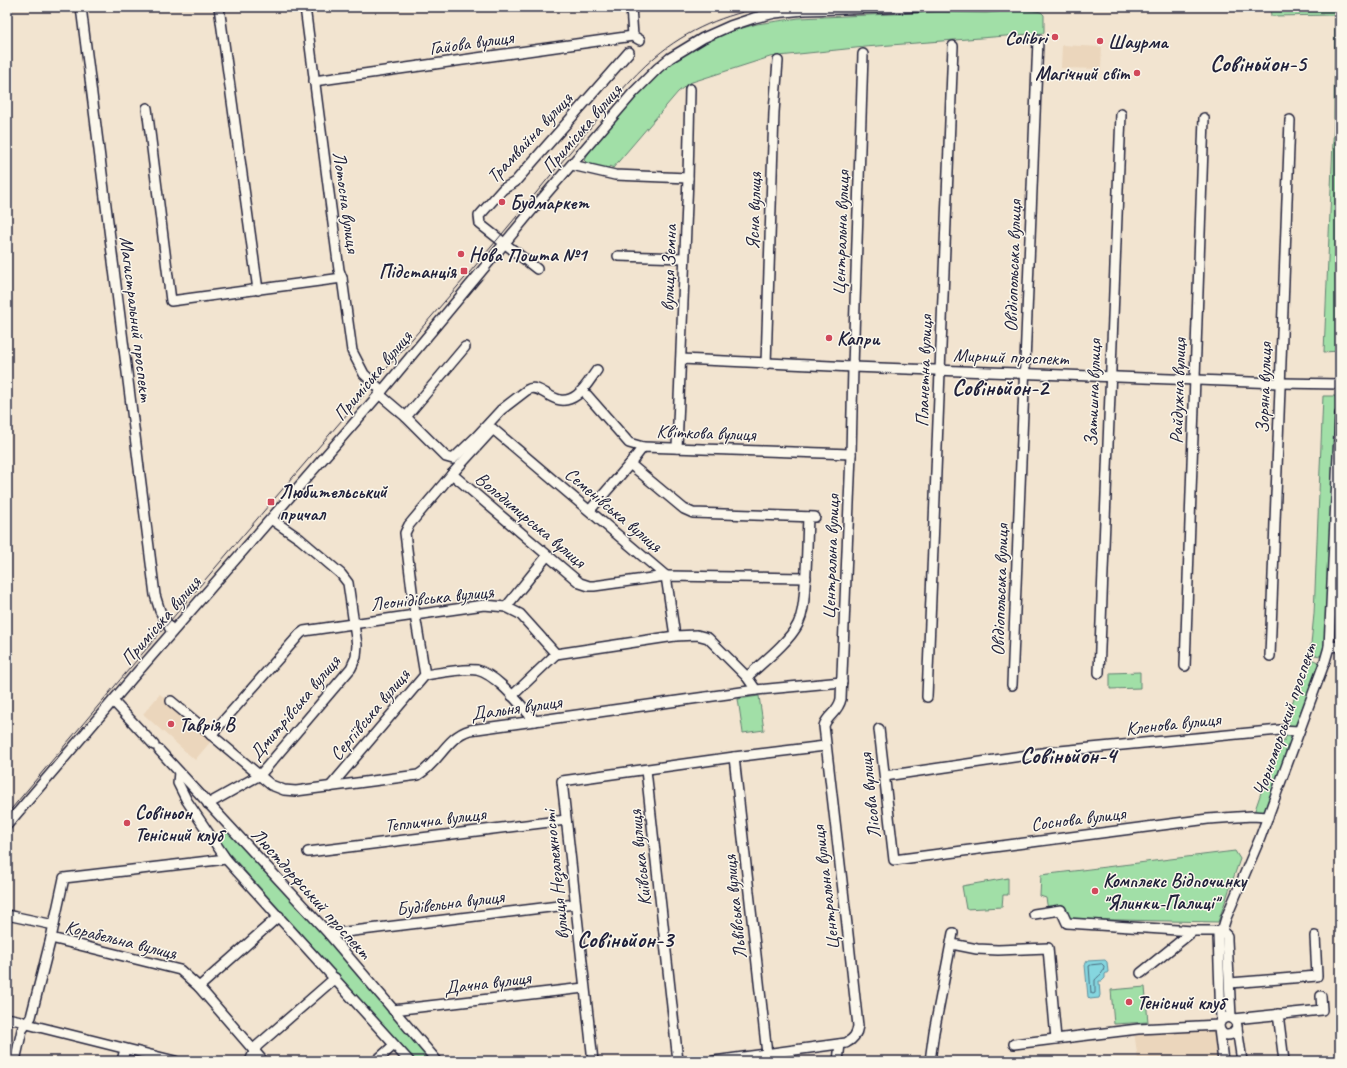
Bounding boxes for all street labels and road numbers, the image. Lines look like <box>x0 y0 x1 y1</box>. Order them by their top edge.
street label: Гайова вулиця <box>428 25 517 61</box>
street label: Приміська вулиця <box>536 78 628 178</box>
street label: Трамвайна вулиця <box>482 86 579 188</box>
street label: Лотосна вулиця <box>327 150 365 256</box>
street label: Центральна вулиця <box>827 169 855 296</box>
street label: Ясна вулиця <box>741 171 767 250</box>
street label: Овідіопольська вулиця <box>999 198 1027 332</box>
street label: вулиця Земна <box>655 223 683 312</box>
street label: Магистральний проспект <box>114 235 158 405</box>
street label: Планетна вулиця <box>910 313 938 427</box>
street label: Приміська вулиця <box>328 325 418 426</box>
street label: Райдужна вулиця <box>1164 336 1192 444</box>
street label: Затишна вулиця <box>1079 337 1107 447</box>
street label: Зоряна вулиця <box>1250 341 1278 434</box>
street label: Мирний проспект <box>953 343 1071 371</box>
street label: Квіткова вулиця <box>656 419 758 447</box>
street label: Семенівська вулиця <box>560 462 668 558</box>
street label: Володимирська вулиця <box>470 466 592 574</box>
street label: Центральна вулиця <box>817 493 845 620</box>
street label: Овідіопольська вулиця <box>986 522 1014 656</box>
street label: Приміська вулиця <box>115 570 207 670</box>
street label: Леонідівська вулиця <box>369 579 496 616</box>
street label: Чорноморський проспект <box>1247 638 1323 799</box>
street label: Дмитрівська вулиця <box>244 649 347 765</box>
street label: Сергіївська вулиця <box>324 663 416 766</box>
street label: Дальня вулиця <box>469 689 565 726</box>
street label: Кленова вулиця <box>1125 707 1223 741</box>
street label: Лісова вулиця <box>853 750 886 840</box>
street label: Соснова вулиця <box>1030 801 1128 837</box>
street label: Теплична вулиця <box>383 802 488 838</box>
street label: вулиця Незалежності <box>537 806 575 941</box>
street label: Київська вулиця <box>623 807 657 907</box>
street label: Люстдорфський проспект <box>246 823 378 965</box>
street label: Центральна вулиця <box>806 823 846 951</box>
street label: Львівська вулиця <box>717 853 752 960</box>
street label: Будівельна вулиця <box>395 884 507 921</box>
street label: Корабельна вулиця <box>63 915 180 966</box>
street label: Дачна вулиця <box>442 966 534 1000</box>

